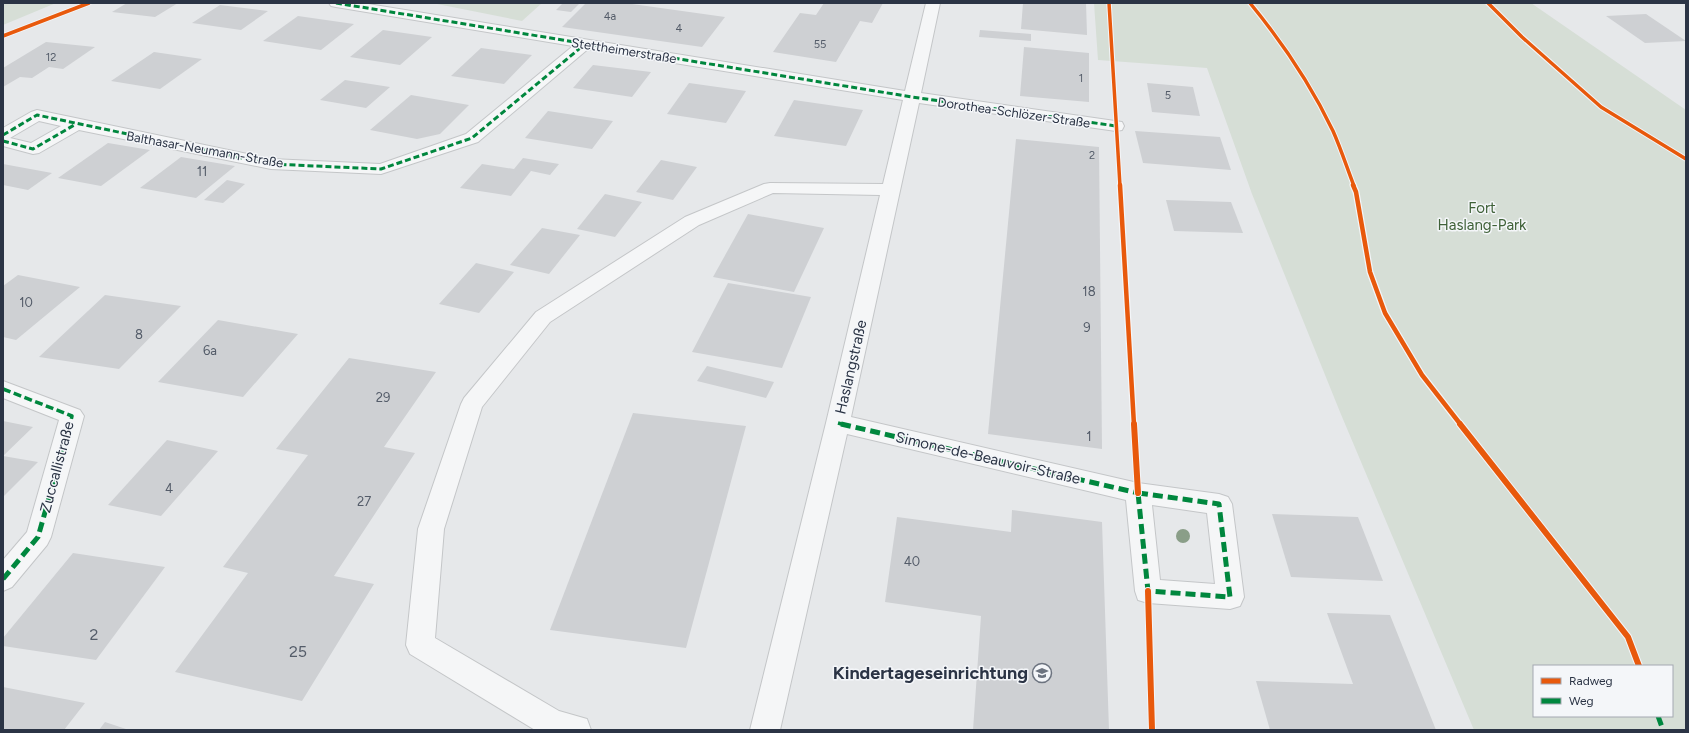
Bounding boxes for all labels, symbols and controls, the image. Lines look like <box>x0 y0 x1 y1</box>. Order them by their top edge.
house number: 4a <box>604 10 616 23</box>
house number: 4 <box>676 22 683 35</box>
street label: Stettheimerstraße <box>570 35 678 66</box>
house number: 55 <box>814 38 826 51</box>
house number: 12 <box>46 51 56 64</box>
house number: 1 <box>1079 72 1083 85</box>
house number: 5 <box>1165 89 1171 102</box>
street label: Dorothea-Schlözer-Straße <box>937 94 1091 131</box>
street label: Balthasar-Neumann-Straße <box>125 128 285 171</box>
house number: 2 <box>1089 149 1095 162</box>
house number: 11 <box>197 164 207 179</box>
park label: Fort Haslang-Park <box>1438 199 1527 234</box>
house number: 18 <box>1082 284 1096 299</box>
house number: 10 <box>19 295 33 310</box>
street label: Haslangstraße <box>831 318 871 416</box>
house number: 9 <box>1083 320 1091 335</box>
house number: 8 <box>135 327 143 342</box>
house number: 6a <box>203 343 217 358</box>
house number: 29 <box>376 390 390 405</box>
street label: Zuccallistraße <box>36 419 78 515</box>
street label: Simone-de-Beauvoir-Straße <box>894 428 1082 488</box>
house number: 1 <box>1086 429 1092 444</box>
house number: 4 <box>165 481 173 496</box>
house number: 27 <box>357 494 371 509</box>
house number: 40 <box>904 554 920 569</box>
house number: 2 <box>90 625 98 644</box>
house number: 25 <box>289 642 307 661</box>
place label: Kindertageseinrichtung <box>833 662 1028 684</box>
school or university icon: Kindertageseinrichtung <box>1031 662 1053 684</box>
legend <box>1533 665 1673 717</box>
text: Radweg <box>1569 674 1613 688</box>
text: Weg <box>1569 694 1594 708</box>

